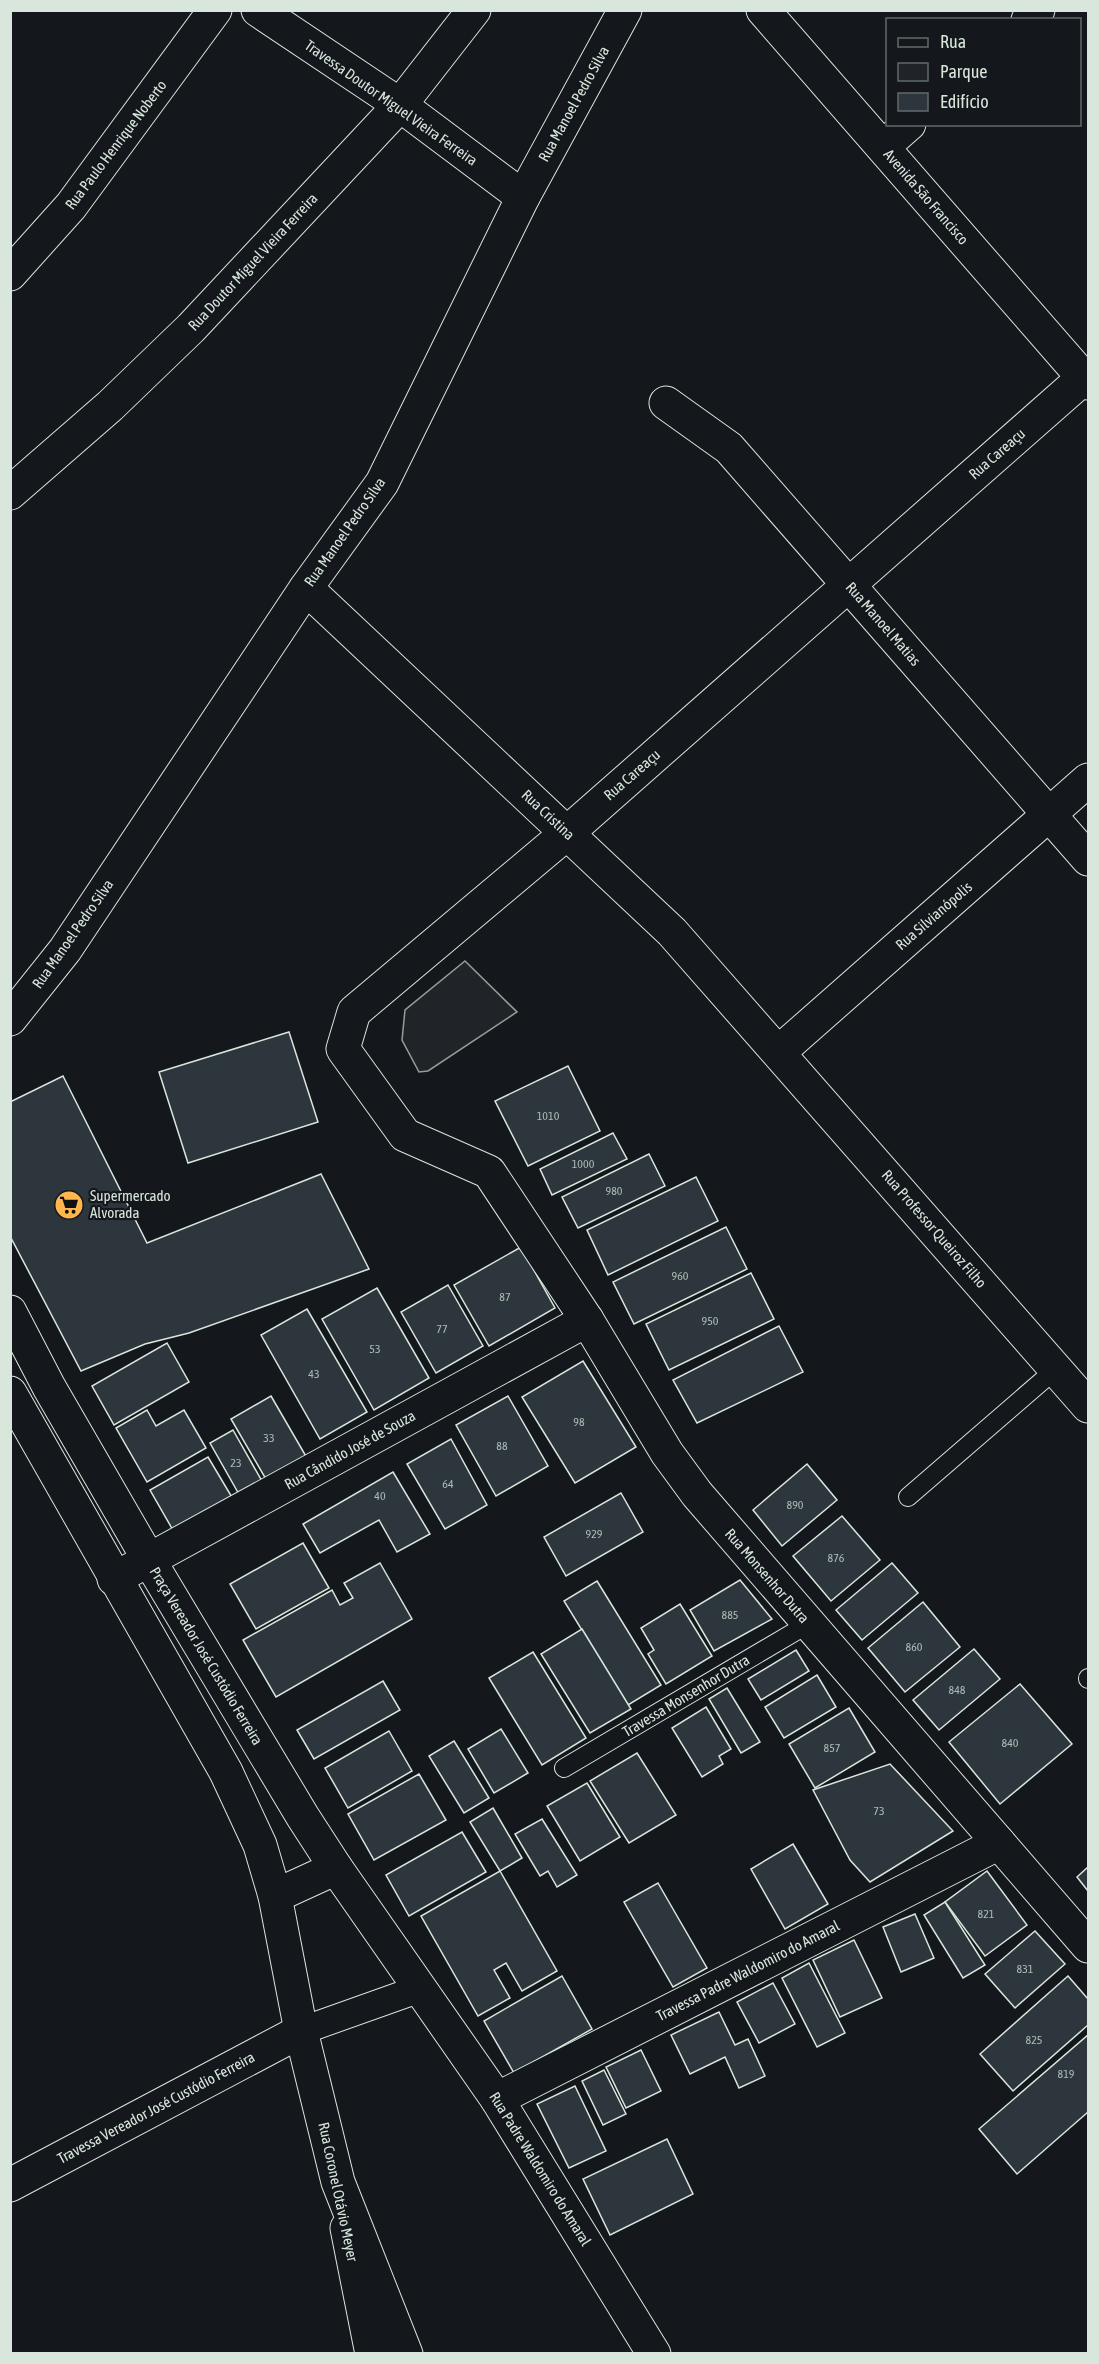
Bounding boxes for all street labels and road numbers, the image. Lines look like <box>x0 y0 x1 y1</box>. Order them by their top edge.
street label: Travessa Doutor Miguel Vieira Ferreira <box>302 36 481 169</box>
street label: Rua Manoel Pedro Silva <box>535 43 612 164</box>
street label: Rua Paulo Henrique Noberto <box>62 77 170 213</box>
street label: Avenida São Francisco <box>880 146 972 248</box>
street label: Rua Doutor Miguel Vieira Ferreira <box>185 190 321 334</box>
street label: Rua Careaçu <box>965 425 1028 483</box>
street label: Rua Manoel Pedro Silva <box>301 474 389 589</box>
street label: Rua Manoel Matias <box>843 578 924 669</box>
street label: Rua Careaçu <box>600 746 663 804</box>
street label: Rua Cristina <box>519 786 578 843</box>
street label: Rua Manoel Pedro Silva <box>29 876 117 991</box>
street label: Rua Silvianópolis <box>892 878 975 953</box>
street label: Rua Professor Queiroz Filho <box>879 1166 990 1291</box>
street label: Rua Cândido José de Souza <box>282 1407 418 1493</box>
street label: Rua Monsenhor Dutra <box>722 1525 813 1626</box>
street label: Praça Vereador José Custódio Ferreira <box>146 1564 266 1748</box>
street label: Travessa Monsenhor Dutra <box>619 1651 752 1740</box>
street label: Travessa Padre Waldomiro do Amaral <box>653 1917 842 2024</box>
street label: Travessa Vereador José Custódio Ferreira <box>54 2048 257 2167</box>
street label: Rua Padre Waldomiro do Amaral <box>486 2089 595 2249</box>
street label: Rua Coronel Otávio Meyer <box>315 2121 362 2264</box>

